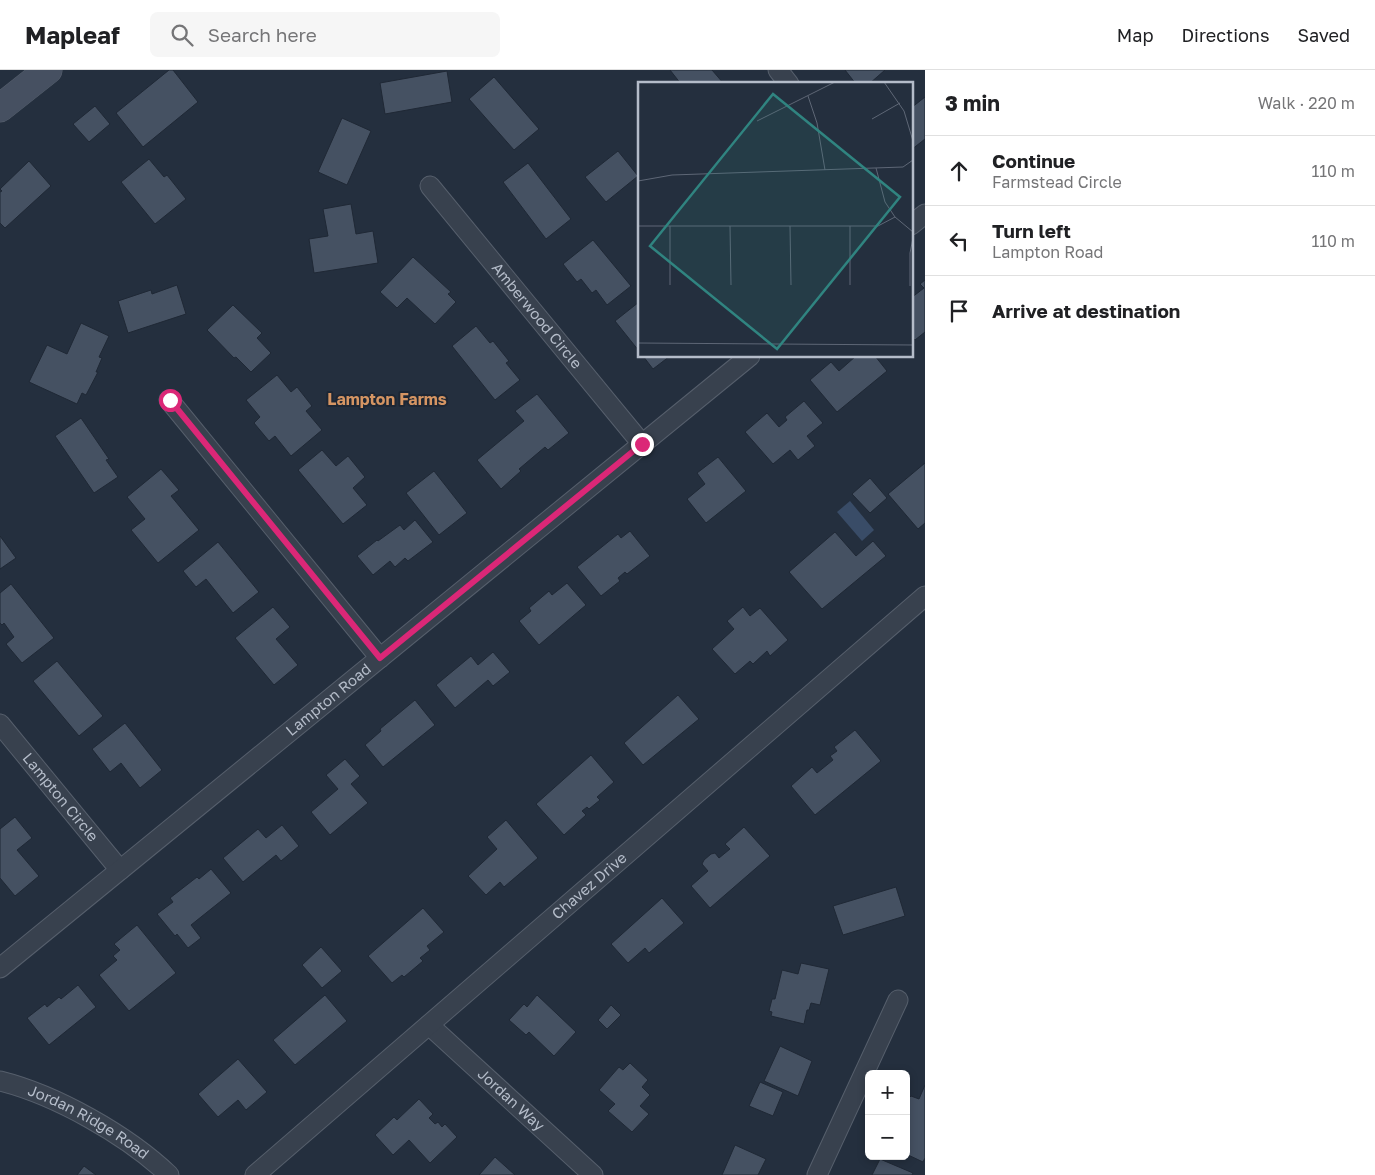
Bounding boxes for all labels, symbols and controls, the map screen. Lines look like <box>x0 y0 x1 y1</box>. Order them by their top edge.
search box <box>150 12 500 57</box>
text: Mapleaf <box>25 20 120 49</box>
icon: search <box>168 21 196 49</box>
text: Search here <box>208 23 317 46</box>
text: Map <box>1117 24 1153 46</box>
text: Directions <box>1181 24 1269 46</box>
text: Saved <box>1297 24 1350 46</box>
inset map <box>638 82 912 358</box>
text: 3 min <box>945 90 1000 116</box>
text: Walk · 220 m <box>1258 93 1355 113</box>
text: Continue <box>992 149 1075 172</box>
icon: ahead <box>945 157 973 185</box>
text: 110 m <box>1311 161 1355 181</box>
text: Farmstead Circle <box>992 172 1122 192</box>
text: Turn left <box>992 219 1071 242</box>
icon: left <box>945 227 973 255</box>
text: 110 m <box>1311 231 1355 251</box>
text: Lampton Road <box>992 242 1103 262</box>
street label: Amberwood Circle <box>489 258 586 372</box>
icon: arrive <box>945 297 973 325</box>
text: Arrive at destination <box>992 299 1180 322</box>
route start <box>159 389 182 412</box>
district label: Lampton Farms <box>327 389 447 409</box>
route end <box>631 433 654 456</box>
street label: Lampton Road <box>282 659 374 739</box>
street label: Lampton Circle <box>19 749 103 845</box>
street label: Chavez Drive <box>548 848 630 922</box>
street label: Jordan Way <box>474 1064 549 1135</box>
map controls <box>865 1070 910 1160</box>
button: + <box>865 1070 910 1115</box>
street label: Jordan Ridge Road <box>26 1081 153 1162</box>
button: − <box>865 1115 910 1160</box>

